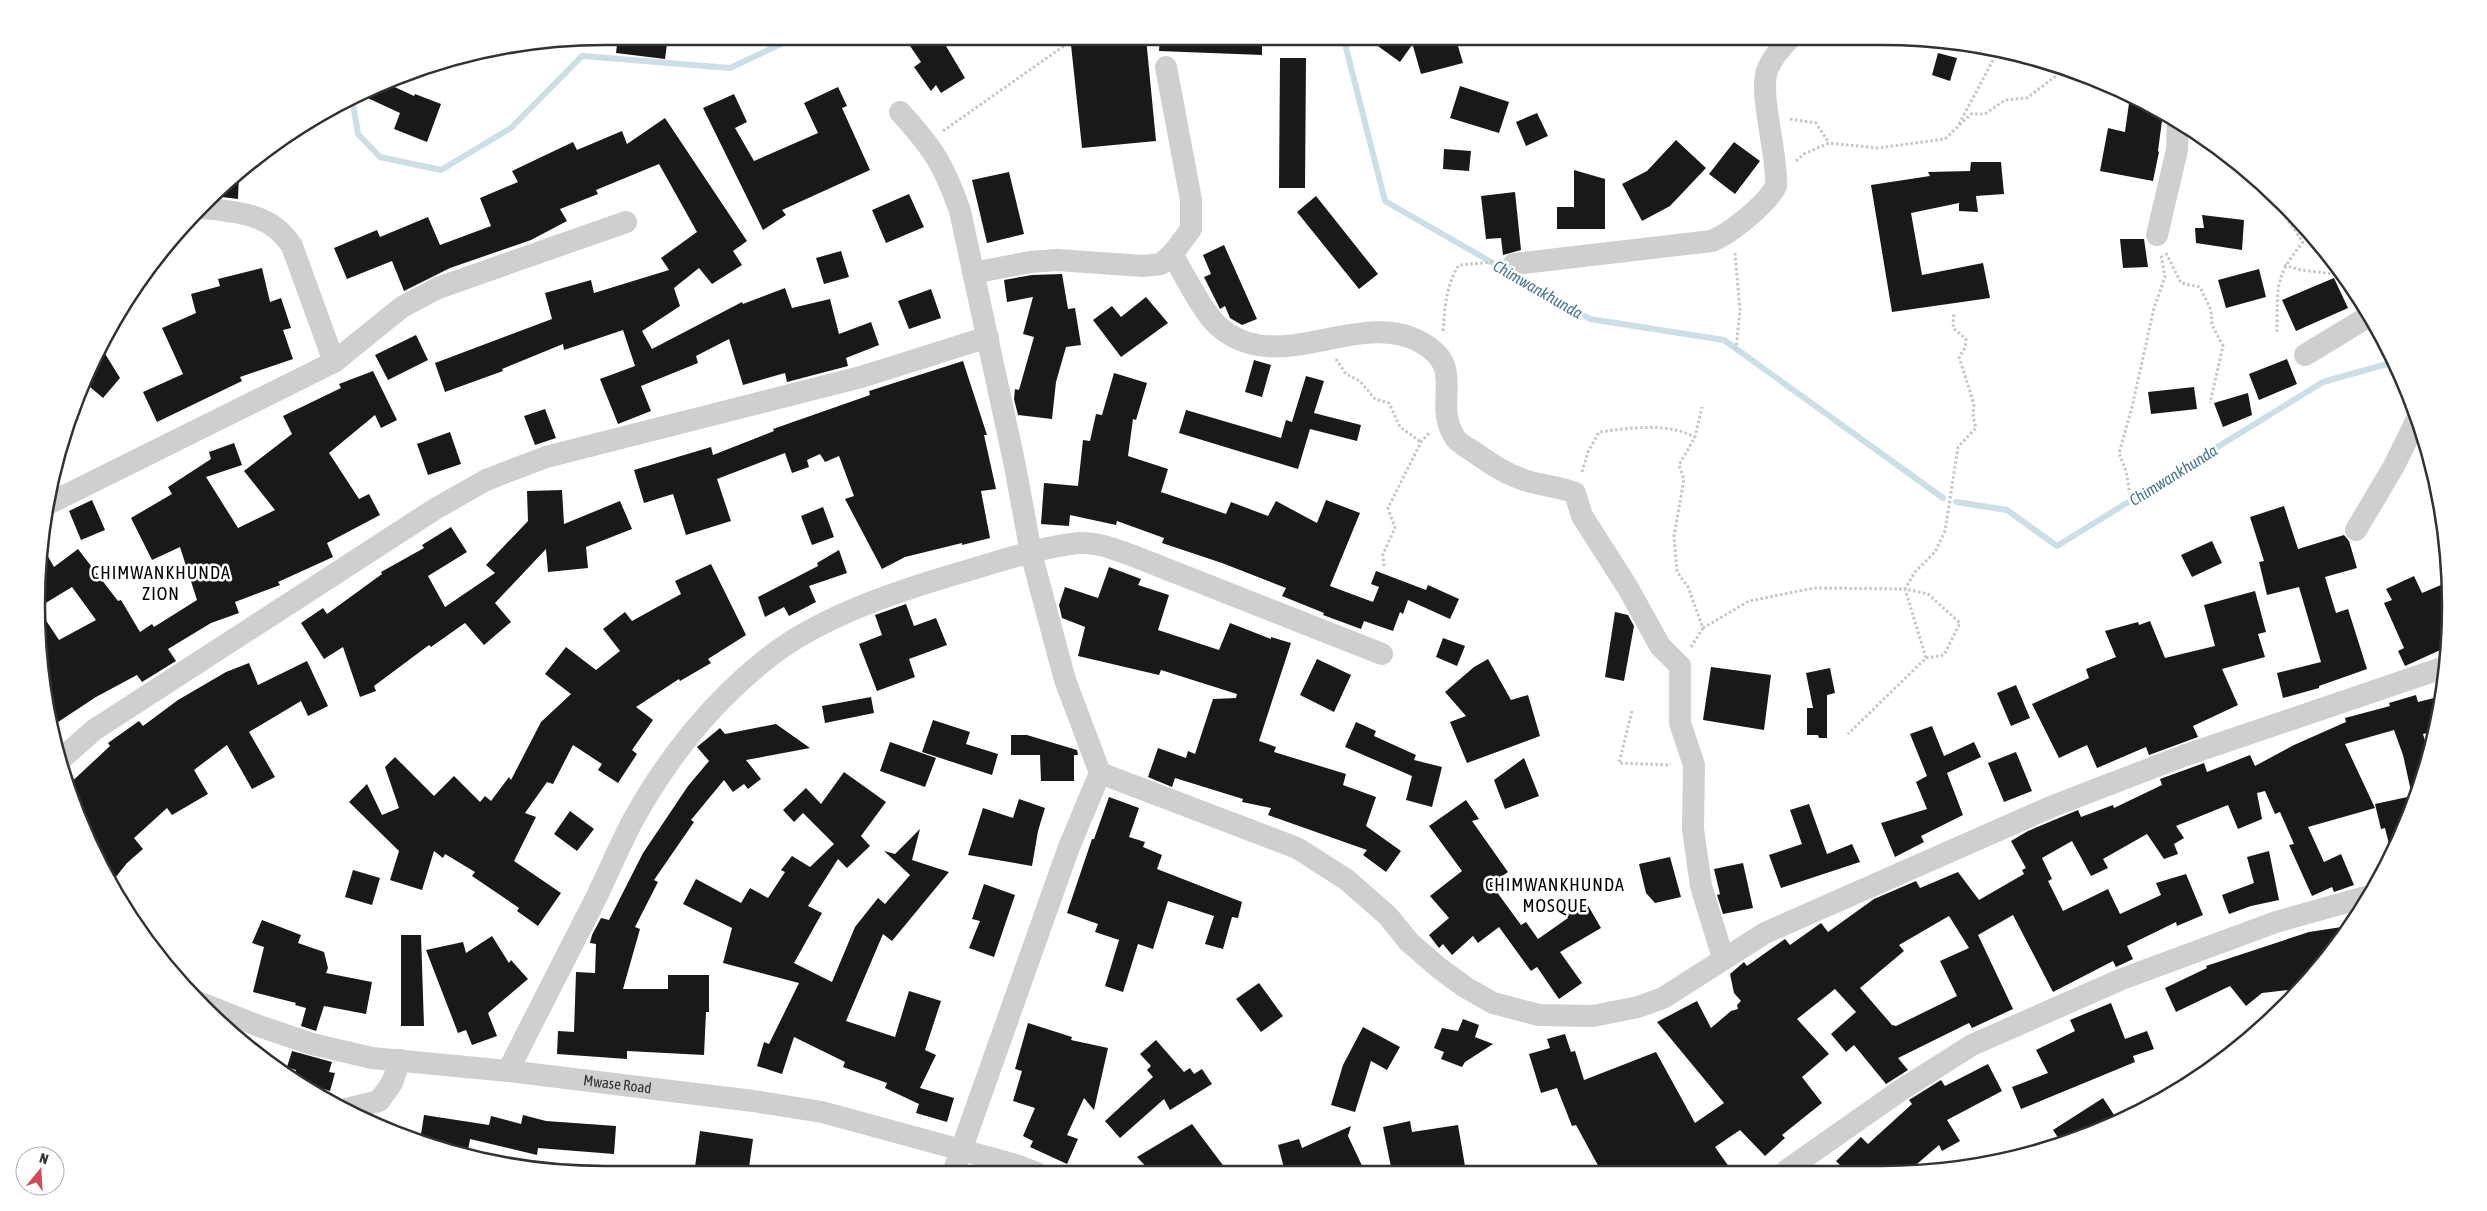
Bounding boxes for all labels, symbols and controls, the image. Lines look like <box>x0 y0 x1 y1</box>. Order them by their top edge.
water label: Chimwankhunda <box>1490 256 1586 322</box>
water label: Chimwankhunda <box>2126 441 2221 509</box>
district label: CHIMWANKHUNDA ZION <box>91 562 231 604</box>
district label: CHIMWANKHUNDA MOSQUE <box>1485 874 1625 916</box>
street label: Mwase Road <box>582 1071 653 1097</box>
north arrow <box>15 1146 65 1196</box>
text: N <box>38 1150 50 1168</box>

